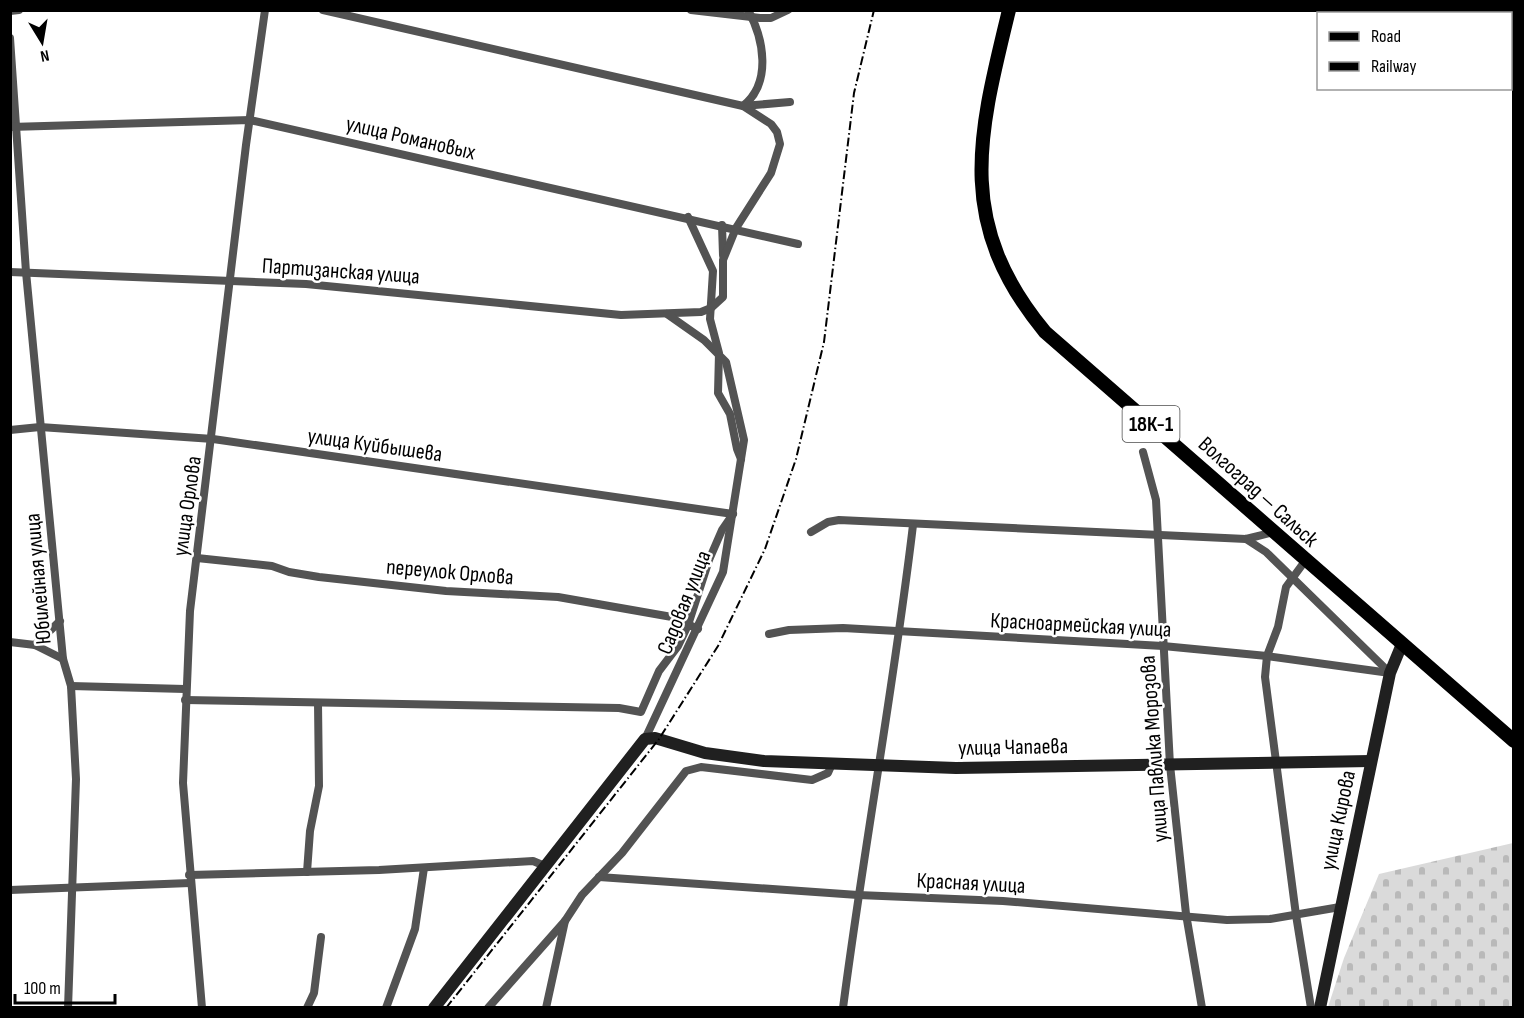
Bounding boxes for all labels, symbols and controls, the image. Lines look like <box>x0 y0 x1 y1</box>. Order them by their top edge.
north arrow <box>12 12 72 72</box>
legend <box>1317 12 1512 90</box>
text: Road <box>1371 26 1401 47</box>
text: N <box>39 45 51 65</box>
text: Railway <box>1371 56 1416 77</box>
street label: улица Романовых <box>343 110 479 167</box>
street label: Партизанская улица <box>261 253 421 290</box>
road number: 18К-1 <box>1122 406 1180 442</box>
street label: улица Куйбышева <box>306 423 444 468</box>
street label: Волгоград — Сальск <box>1192 431 1324 554</box>
street label: улица Орлова <box>167 454 208 558</box>
street label: Юбилейная улица <box>19 512 58 646</box>
street label: Садовая улица <box>651 547 717 658</box>
street label: переулок Орлова <box>385 553 515 592</box>
street label: Красноармейская улица <box>990 607 1172 644</box>
street label: улица Павлика Морозова <box>1135 655 1174 843</box>
street label: улица Чапаева <box>958 733 1068 762</box>
street label: улица Кирова <box>1315 768 1362 873</box>
street label: Красная улица <box>916 867 1026 900</box>
scale bar <box>15 967 116 1005</box>
text: 100 m <box>24 978 61 999</box>

